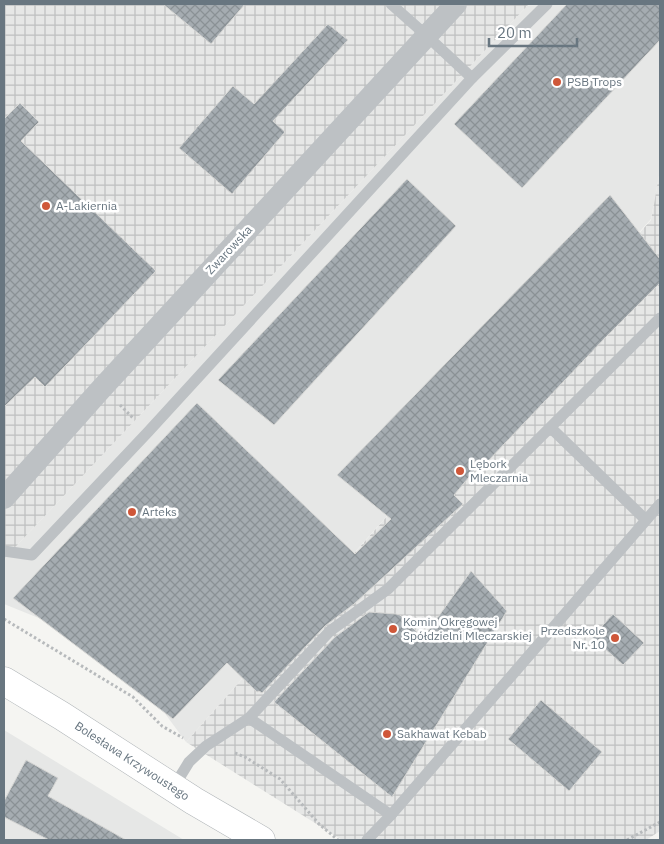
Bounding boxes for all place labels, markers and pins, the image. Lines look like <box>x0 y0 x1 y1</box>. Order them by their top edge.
place label: PSB Trops <box>567 74 622 89</box>
marker: PSB Trops <box>551 76 563 88</box>
place label: A-Lakiernia <box>56 198 118 213</box>
marker: A-Lakiernia <box>40 200 52 212</box>
place label: Lębork Mleczarnia <box>470 456 529 485</box>
marker: Lębork Mleczarnia <box>454 465 466 477</box>
place label: Arteks <box>142 504 177 519</box>
marker: Arteks <box>126 506 138 518</box>
place label: Komin Okręgowej Spółdzielni Mleczarskiej <box>403 614 532 643</box>
marker: Komin Okręgowej Spółdzielni Mleczarskiej <box>387 623 399 635</box>
place label: Przedszkole Nr. 10 <box>540 623 605 652</box>
marker: Przedszkole Nr. 10 <box>609 632 621 644</box>
place label: Sakhawat Kebab <box>397 726 487 741</box>
marker: Sakhawat Kebab <box>381 728 393 740</box>

